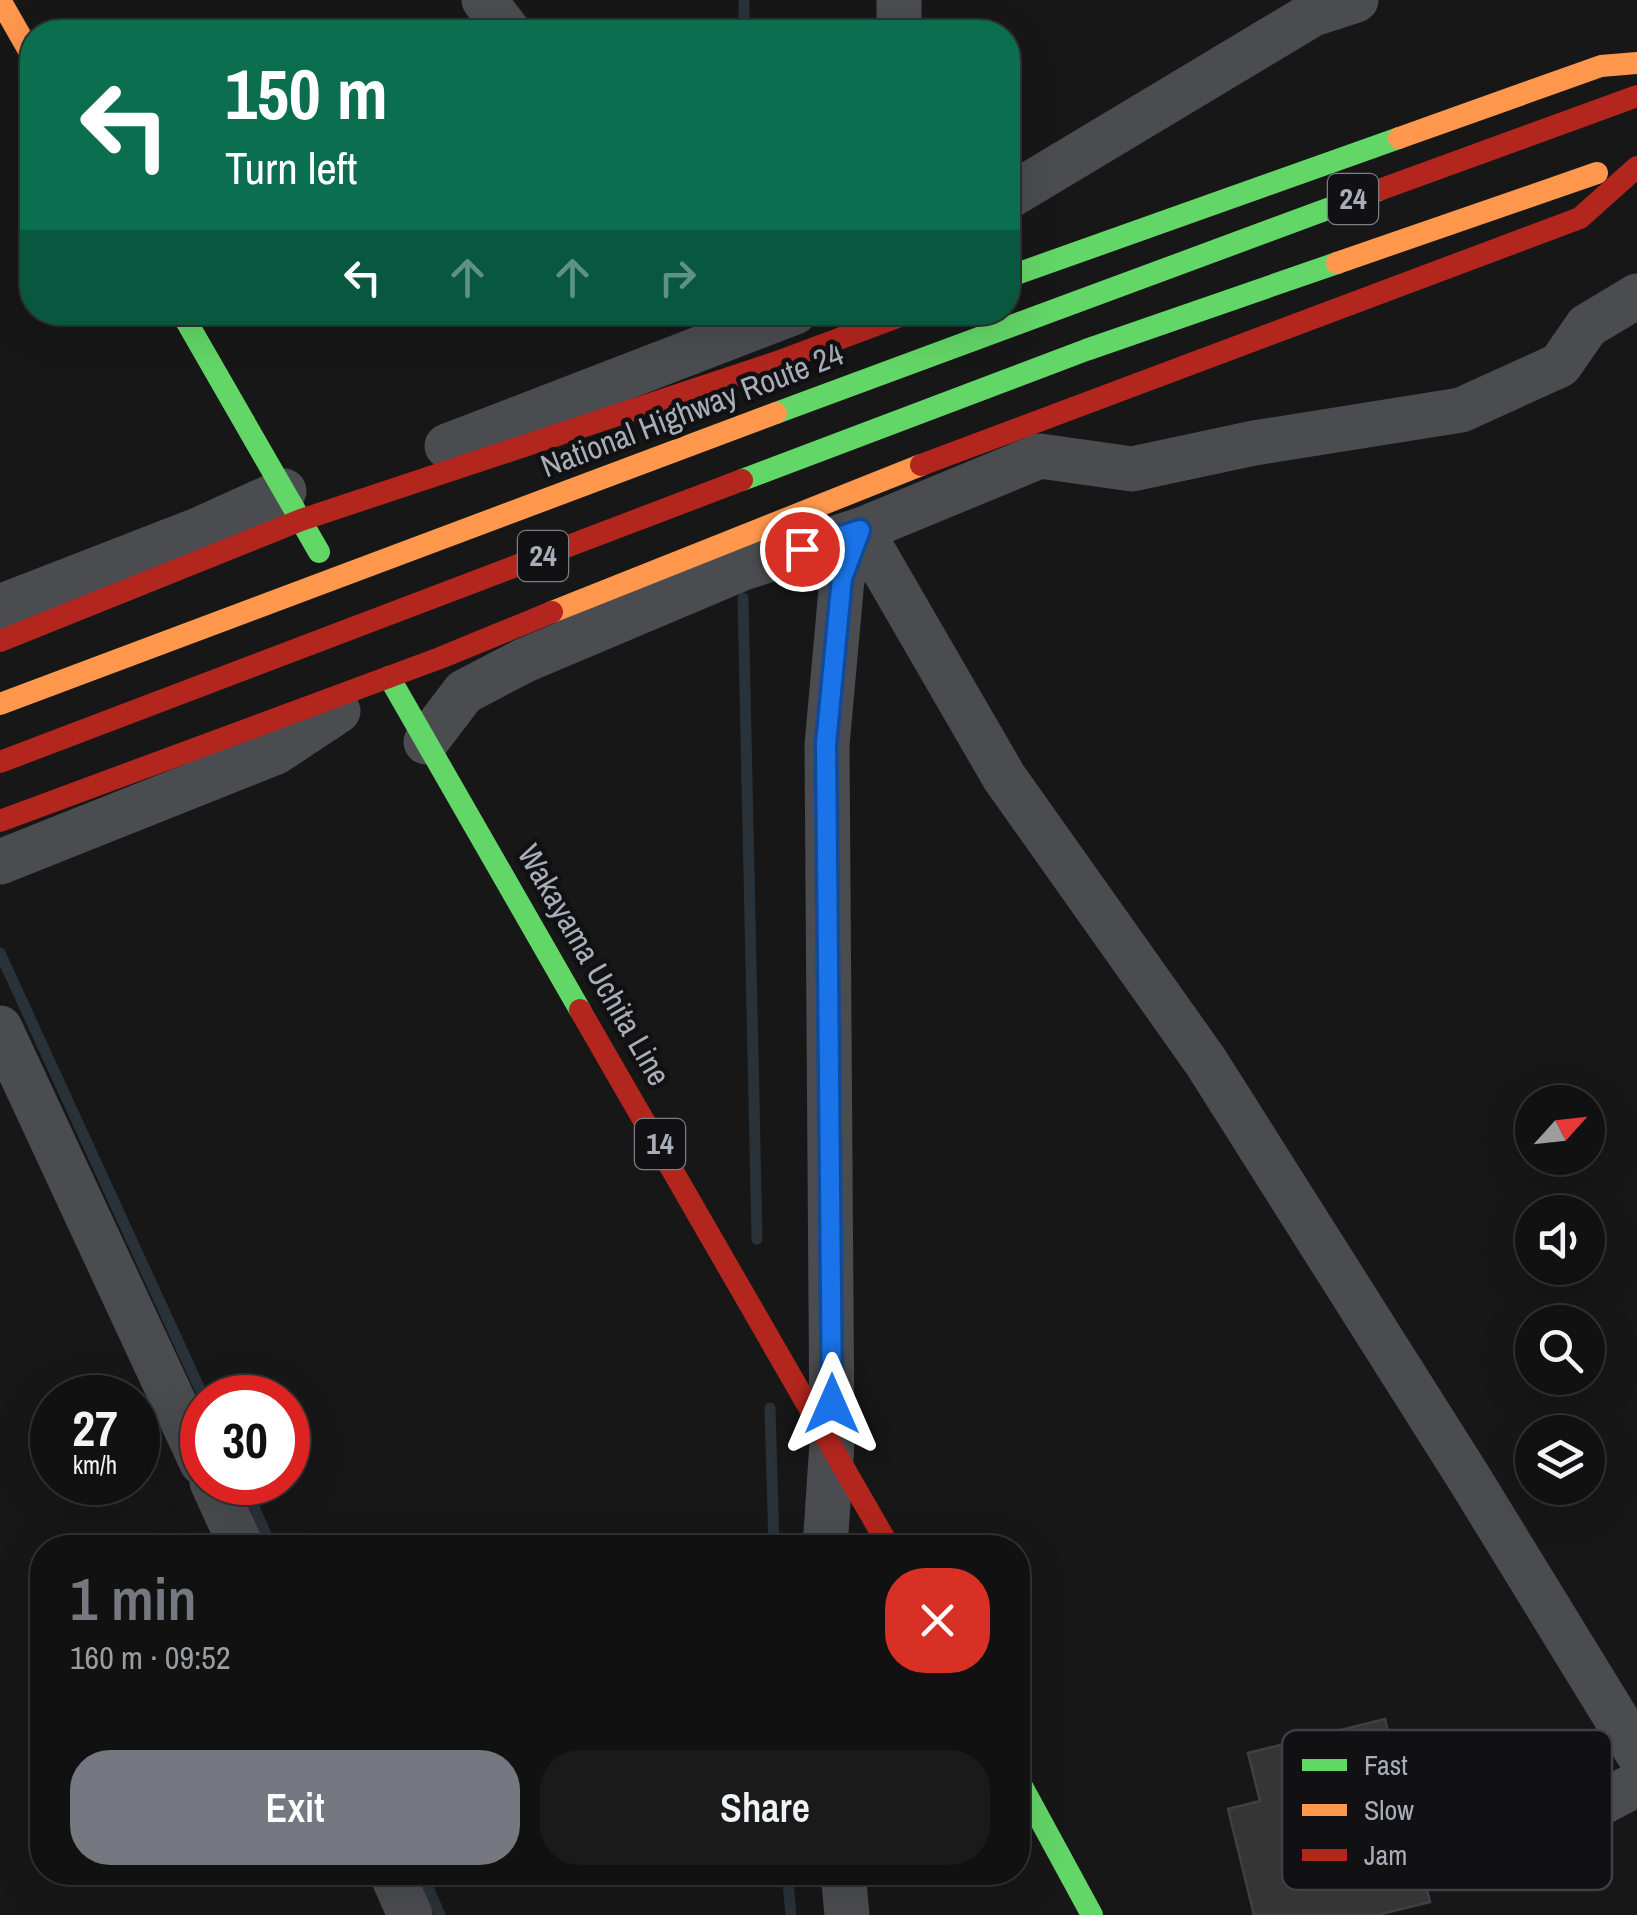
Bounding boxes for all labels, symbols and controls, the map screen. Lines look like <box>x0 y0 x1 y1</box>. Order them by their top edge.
text: 150 m <box>225 47 388 141</box>
icon: left <box>60 60 190 190</box>
text: Turn left <box>225 137 357 198</box>
road number: 24 <box>1328 174 1378 224</box>
icon: left <box>335 250 390 305</box>
icon: ahead <box>440 250 495 305</box>
icon: ahead <box>545 250 600 305</box>
icon: right <box>650 250 705 305</box>
street label: National Highway Route 24 <box>534 332 849 487</box>
pin <box>760 507 845 592</box>
icon: arrive <box>775 522 830 577</box>
road number: 24 <box>518 531 568 581</box>
street label: Wakayama Uchita Line <box>508 836 681 1093</box>
north arrow <box>1515 1085 1605 1175</box>
map controls <box>1515 1085 1605 1505</box>
road number: 14 <box>635 1119 685 1169</box>
button: sound <box>1515 1195 1605 1285</box>
button: search <box>1515 1305 1605 1395</box>
position arrow <box>780 1352 884 1456</box>
speed limit sign: 30 <box>180 1375 310 1505</box>
text: 27 <box>72 1394 118 1462</box>
button: layers <box>1515 1415 1605 1505</box>
text: km/h <box>73 1448 117 1482</box>
text: 1 min <box>70 1558 197 1639</box>
button: close <box>885 1568 990 1673</box>
text: 160 m · 09:52 <box>70 1636 230 1679</box>
legend <box>1282 1730 1612 1890</box>
text: Fast <box>1364 1746 1408 1784</box>
button: Exit <box>70 1750 520 1865</box>
button: Share <box>540 1750 990 1865</box>
text: Slow <box>1364 1791 1414 1829</box>
text: Jam <box>1364 1836 1407 1874</box>

